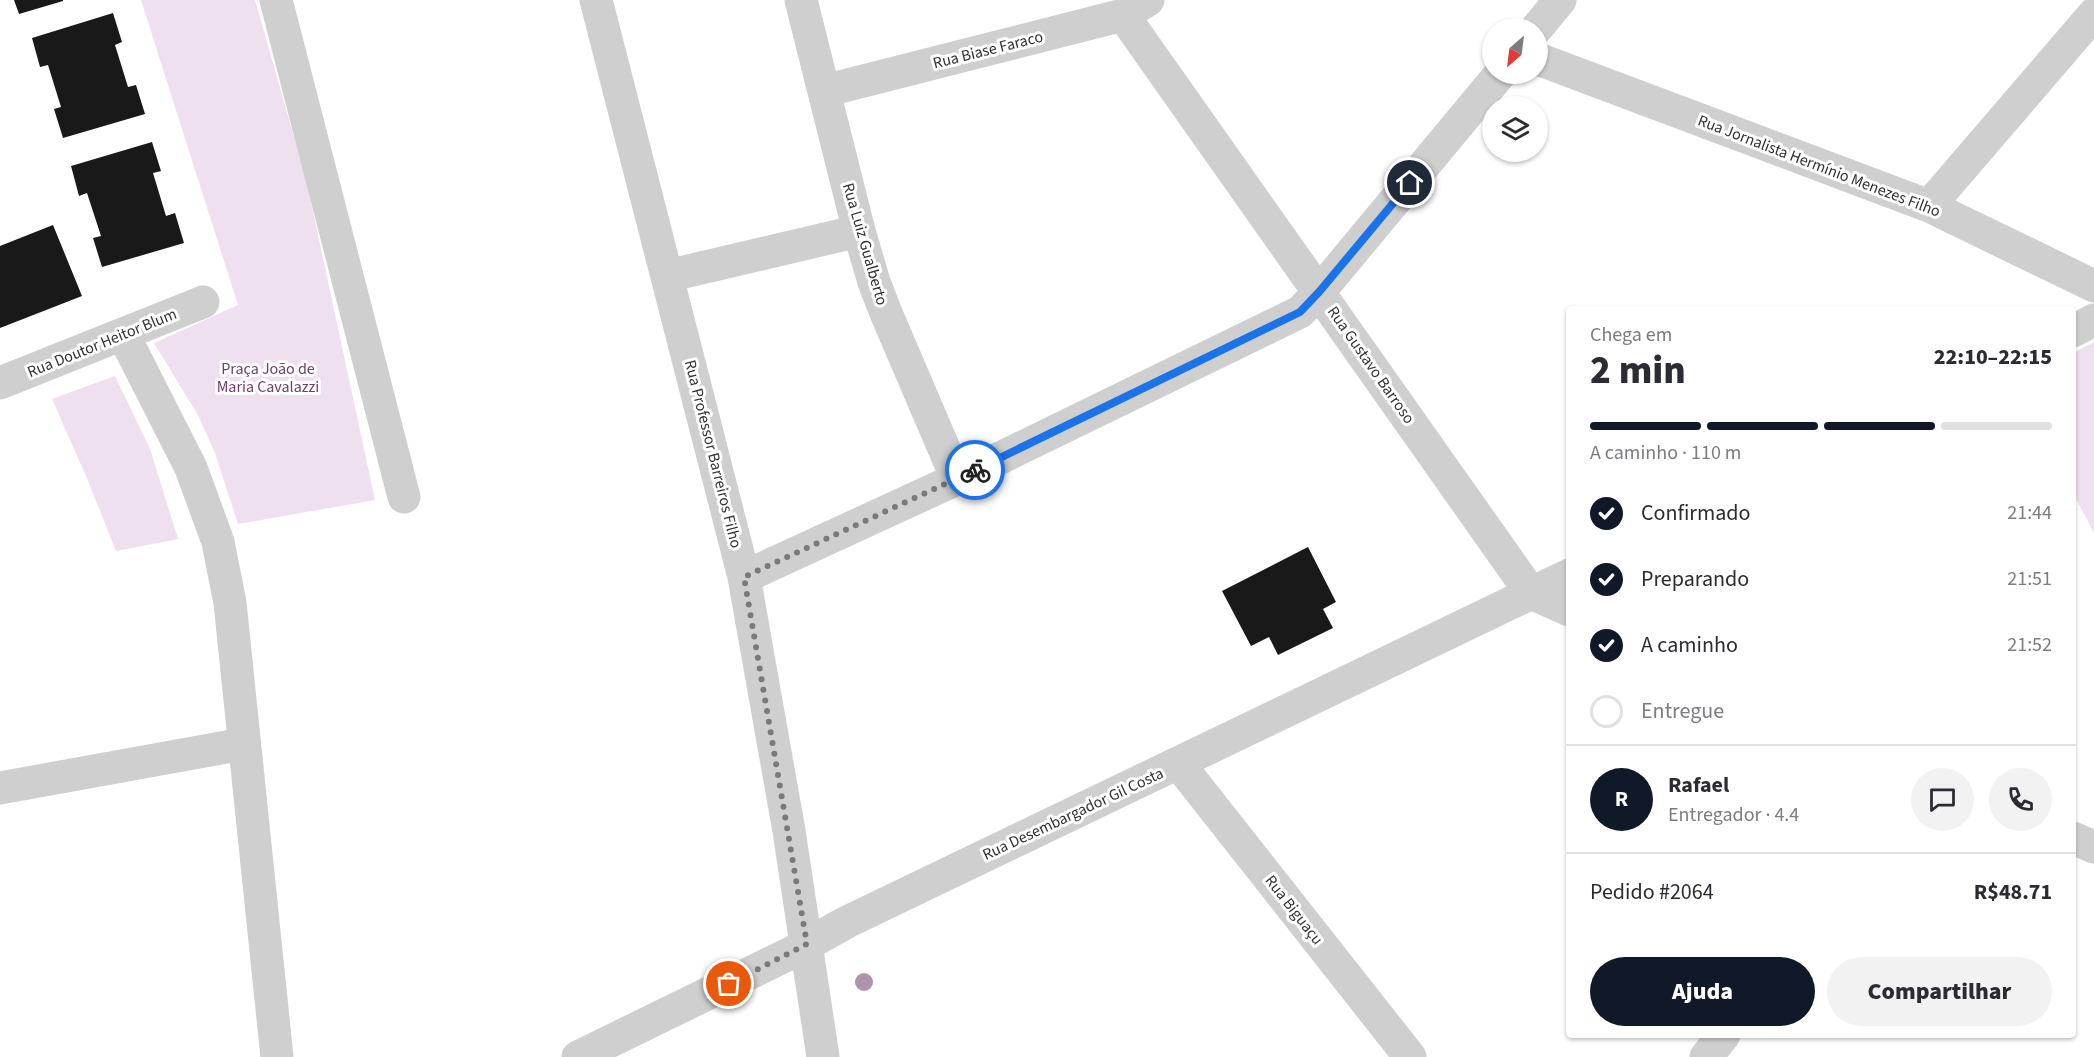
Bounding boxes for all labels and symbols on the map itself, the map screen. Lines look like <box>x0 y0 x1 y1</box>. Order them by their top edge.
north arrow <box>1482 18 1548 84</box>
street label: Rua Biase Faraco <box>931 26 1045 74</box>
street label: Rua Jornalista Hermínio Menezes Filho <box>1695 109 1943 223</box>
pin <box>1384 157 1435 208</box>
street label: Rua Luiz Gualberto <box>837 180 893 308</box>
street label: Rua Gustavo Barroso <box>1322 302 1420 428</box>
street label: Rua Doutor Heitor Blum <box>24 303 180 383</box>
park label: Praça João de Maria Cavalazzi <box>217 358 319 398</box>
street label: Rua Professor Barreiros Filho <box>679 358 747 550</box>
courier <box>945 440 1005 500</box>
street label: Rua Desembargador Gil Costa <box>979 762 1167 866</box>
street label: Rua Biguaçu <box>1260 870 1328 950</box>
pin <box>703 958 754 1009</box>

